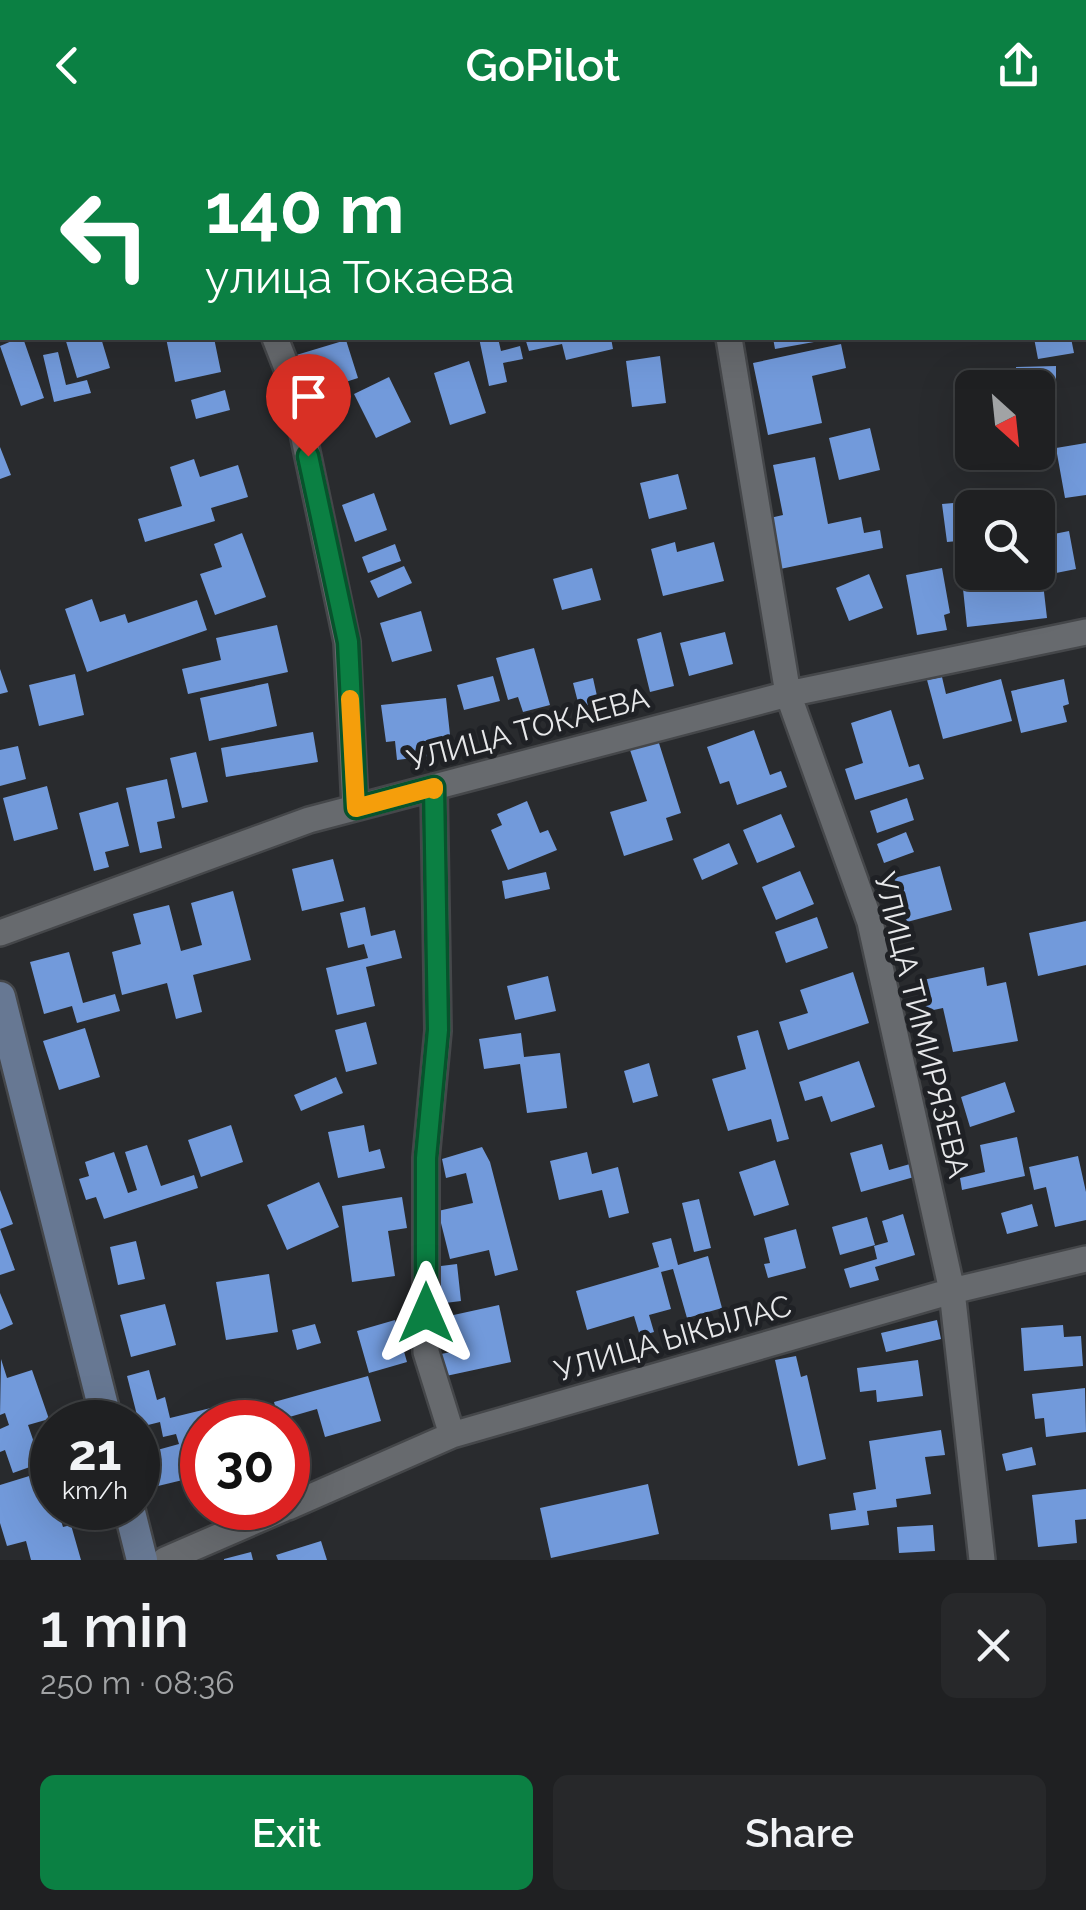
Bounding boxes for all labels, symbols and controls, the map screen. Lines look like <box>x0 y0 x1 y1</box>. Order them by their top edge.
icon: back <box>40 38 95 93</box>
icon: share <box>991 38 1046 93</box>
text: GoPilot <box>466 39 620 92</box>
text: 140 m <box>205 167 405 249</box>
icon: left <box>40 170 170 300</box>
text: улица Токаева <box>205 251 515 304</box>
pin <box>266 354 351 457</box>
icon: arrive <box>281 369 336 424</box>
north arrow <box>955 370 1055 470</box>
map controls <box>955 370 1055 590</box>
button: search <box>955 490 1055 590</box>
street label: УЛИЦА ТОКАЕВА <box>403 680 653 778</box>
street label: УЛИЦА ТИМИРЯЗЕВА <box>867 869 977 1181</box>
position arrow <box>374 1261 478 1365</box>
street label: УЛИЦА ЫКЫЛАС <box>551 1288 795 1388</box>
speed limit sign: 30 <box>180 1400 310 1530</box>
text: 21 <box>69 1423 121 1482</box>
text: km/h <box>62 1475 128 1505</box>
text: 1 min <box>40 1591 189 1661</box>
button: close <box>941 1593 1046 1698</box>
text: 250 m · 08:36 <box>40 1664 235 1701</box>
button: Exit <box>40 1775 533 1890</box>
button: Share <box>553 1775 1046 1890</box>

